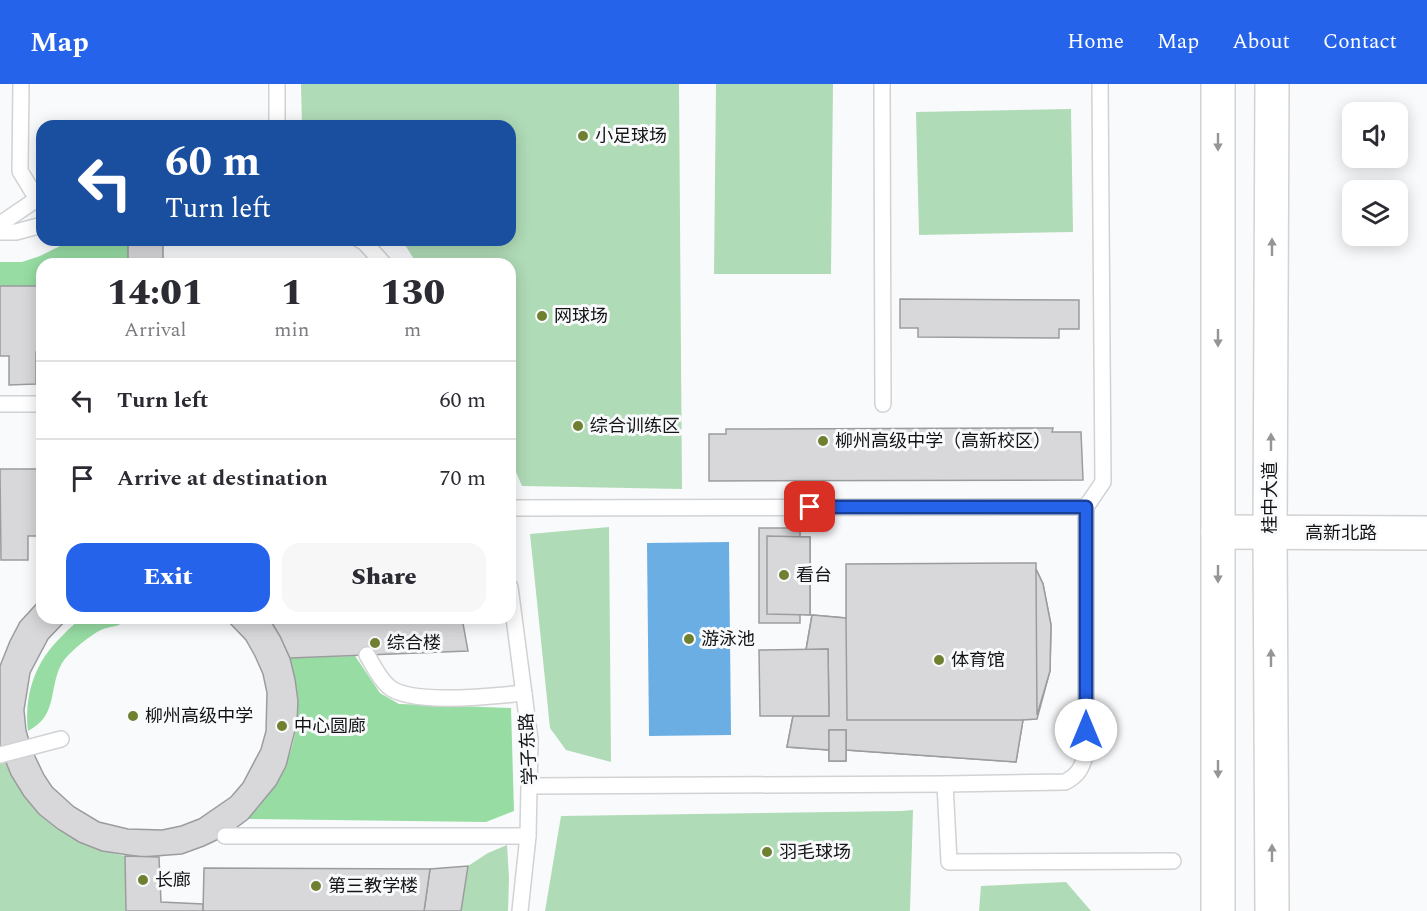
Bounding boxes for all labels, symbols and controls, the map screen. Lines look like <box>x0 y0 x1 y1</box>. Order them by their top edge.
text: Map <box>30 21 89 64</box>
text: Home <box>1067 26 1124 58</box>
text: Map <box>1157 26 1199 58</box>
text: About <box>1232 26 1290 58</box>
text: Contact <box>1323 26 1397 58</box>
map controls <box>1342 102 1408 246</box>
button: sound <box>1342 102 1408 168</box>
place label: 小足球场 <box>595 123 667 150</box>
marker: 小足球场 <box>576 129 590 143</box>
text: 60 m <box>165 131 260 194</box>
one-way arrow <box>1213 133 1223 152</box>
icon: left <box>66 144 144 222</box>
button: layers <box>1342 180 1408 246</box>
text: Turn left <box>165 188 271 230</box>
one-way arrow <box>1267 237 1276 256</box>
text: 14:01 <box>107 266 203 321</box>
text: 1 <box>281 266 303 321</box>
text: 130 <box>380 266 445 321</box>
place label: 网球场 <box>554 303 608 330</box>
marker: 网球场 <box>535 309 549 323</box>
text: Arrival <box>124 315 186 345</box>
text: min <box>274 315 309 345</box>
text: m <box>404 315 421 345</box>
one-way arrow <box>1213 328 1223 347</box>
icon: left <box>66 384 99 417</box>
text: Turn left <box>117 384 209 417</box>
text: 60 m <box>440 384 486 417</box>
place label: 综合训练区 <box>590 413 680 440</box>
marker: 综合训练区 <box>571 419 585 433</box>
place label: 柳州高级中学（高新校区） <box>835 428 1051 455</box>
one-way arrow <box>1266 432 1276 451</box>
marker: 柳州高级中学（高新校区） <box>816 434 830 448</box>
icon: arrive <box>66 462 99 495</box>
text: Arrive at destination <box>117 462 328 495</box>
text: 70 m <box>440 462 486 495</box>
street label: 桂中大道 <box>1257 462 1284 534</box>
pin <box>784 481 835 532</box>
icon: arrive <box>793 490 826 523</box>
street label: 高新北路 <box>1305 520 1377 547</box>
button: Exit <box>66 543 270 612</box>
button: Share <box>282 543 486 612</box>
place label: 看台 <box>796 562 832 589</box>
one-way arrow <box>1213 565 1223 584</box>
marker: 看台 <box>777 568 791 582</box>
place label: 游泳池 <box>701 626 755 653</box>
place label: 综合楼 <box>387 630 441 657</box>
marker: 游泳池 <box>682 632 696 646</box>
marker: 综合楼 <box>368 636 382 650</box>
place label: 体育馆 <box>951 647 1005 674</box>
one-way arrow <box>1266 648 1276 667</box>
marker: 体育馆 <box>932 653 946 667</box>
position arrow <box>1054 698 1118 762</box>
place label: 柳州高级中学 <box>145 703 253 730</box>
marker: 柳州高级中学 <box>126 709 140 723</box>
street label: 学子东路 <box>513 712 544 786</box>
place label: 中心圆廊 <box>294 713 366 740</box>
marker: 中心圆廊 <box>275 719 289 733</box>
one-way arrow <box>1213 760 1223 779</box>
place label: 羽毛球场 <box>779 839 851 866</box>
one-way arrow <box>1267 843 1277 862</box>
marker: 羽毛球场 <box>760 845 774 859</box>
place label: 长廊 <box>155 867 191 894</box>
marker: 长廊 <box>136 873 150 887</box>
place label: 第三教学楼 <box>328 873 418 900</box>
marker: 第三教学楼 <box>309 879 323 893</box>

